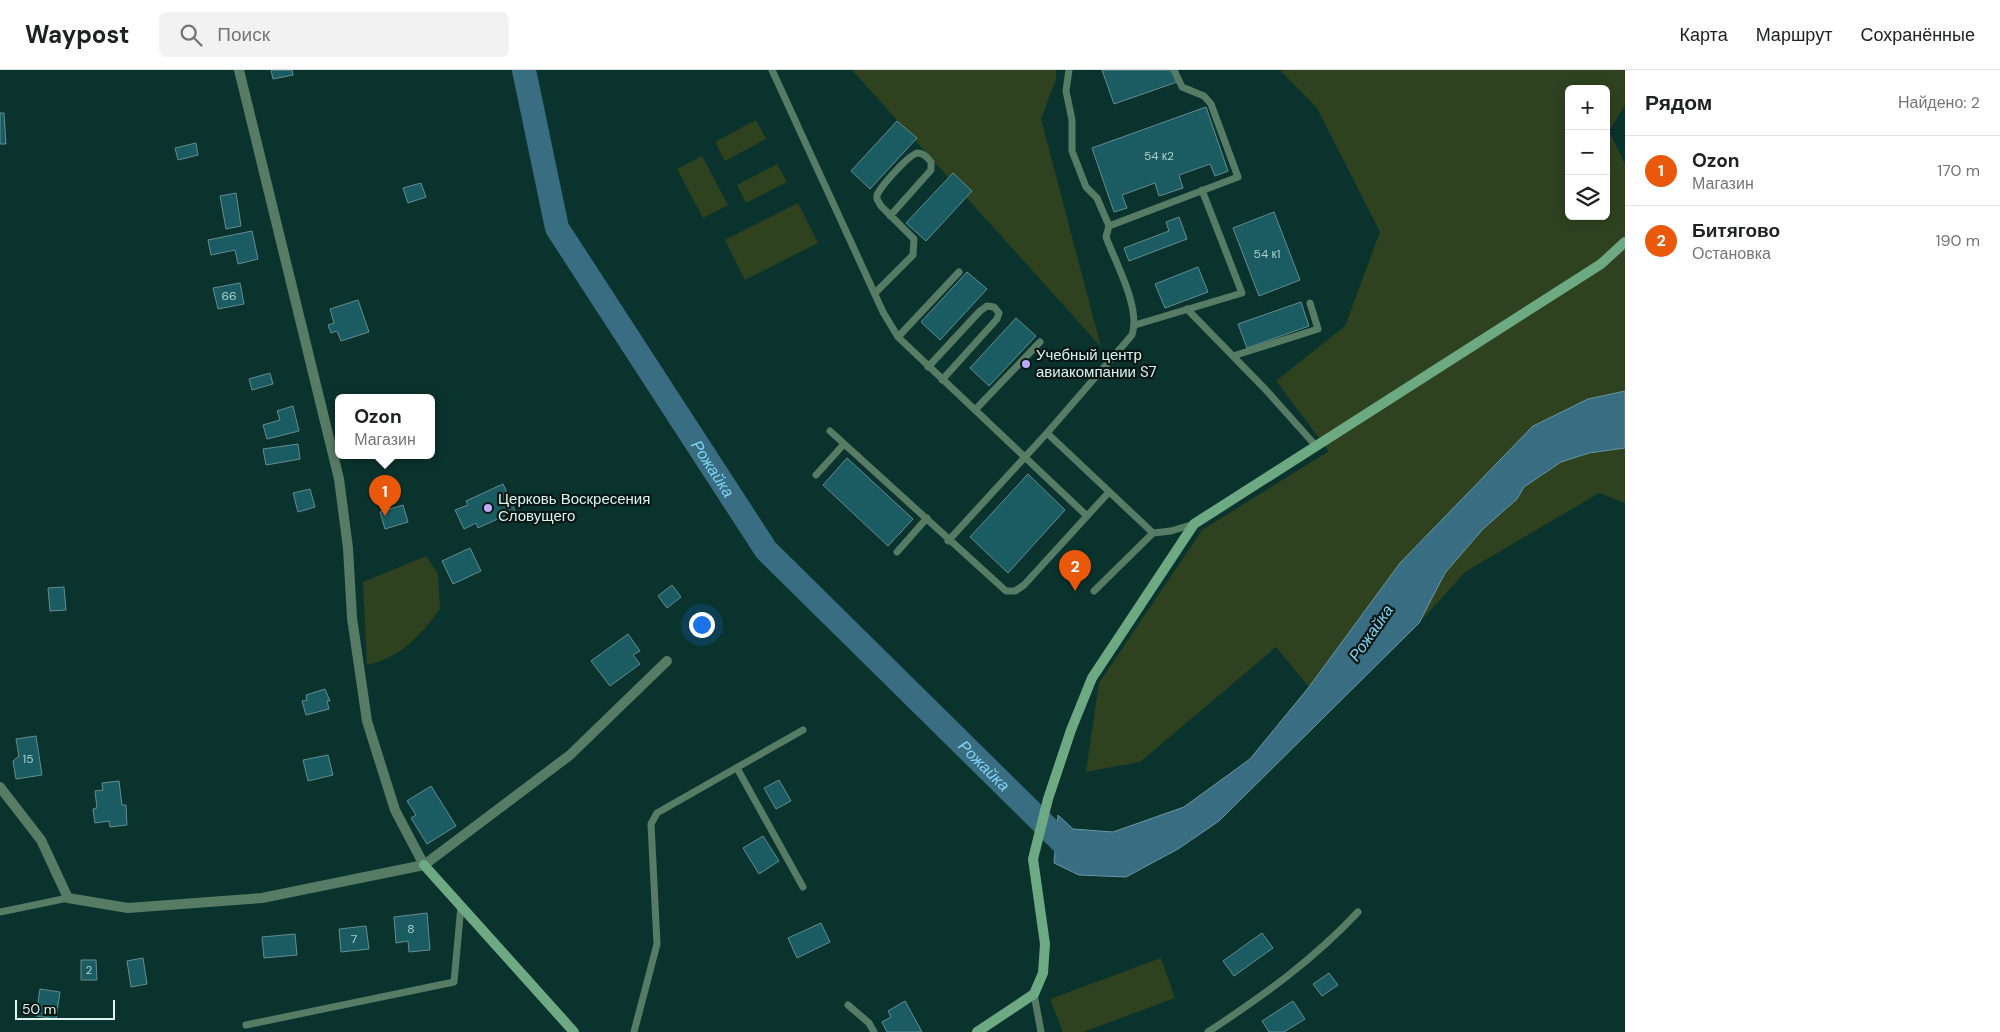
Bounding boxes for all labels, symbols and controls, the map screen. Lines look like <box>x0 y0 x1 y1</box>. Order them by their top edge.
search box <box>159 12 509 57</box>
text: Waypost <box>25 19 129 50</box>
icon: search <box>177 21 205 49</box>
text: Поиск <box>217 22 270 47</box>
text: Карта <box>1680 23 1728 47</box>
text: Маршрут <box>1756 23 1832 47</box>
text: Сохранённые <box>1860 23 1975 47</box>
map controls <box>1565 85 1610 220</box>
button: + <box>1565 85 1610 130</box>
text: Рядом <box>1645 89 1712 117</box>
text: Найдено: 2 <box>1898 92 1980 113</box>
button: − <box>1565 130 1610 175</box>
house number: 54 к2 <box>1144 148 1174 164</box>
text: Ozon <box>1692 148 1740 173</box>
text: 1 <box>1658 160 1664 181</box>
text: 170 m <box>1937 160 1980 181</box>
text: Магазин <box>1692 173 1754 194</box>
button: layers <box>1565 175 1610 220</box>
text: Битягово <box>1692 218 1780 243</box>
text: 2 <box>1656 230 1666 251</box>
text: 190 m <box>1936 230 1980 251</box>
text: Остановка <box>1692 243 1771 264</box>
house number: 54 к1 <box>1254 246 1280 262</box>
house number: 66 <box>221 288 237 304</box>
place label: Учебный центр авиакомпании S7 <box>1036 345 1157 382</box>
marker: Учебный центр авиакомпании S7 <box>1020 358 1032 370</box>
popup <box>335 394 435 459</box>
text: Ozon <box>354 404 402 429</box>
text: Магазин <box>354 429 416 450</box>
water label: Рожайка <box>687 436 739 501</box>
pin: 1 <box>369 475 401 516</box>
place label: Церковь Воскресения Словущего <box>498 489 650 526</box>
marker: Церковь Воскресения Словущего <box>482 502 494 514</box>
pin: 2 <box>1059 550 1091 591</box>
water label: Рожайка <box>1344 601 1398 665</box>
your location <box>689 612 715 638</box>
water label: Рожайка <box>954 735 1015 796</box>
house number: 15 <box>22 751 34 767</box>
house number: 8 <box>407 921 415 937</box>
house number: 7 <box>351 931 357 947</box>
house number: 2 <box>86 962 93 978</box>
scale bar <box>15 997 115 1020</box>
text: 50 m <box>22 1000 56 1018</box>

